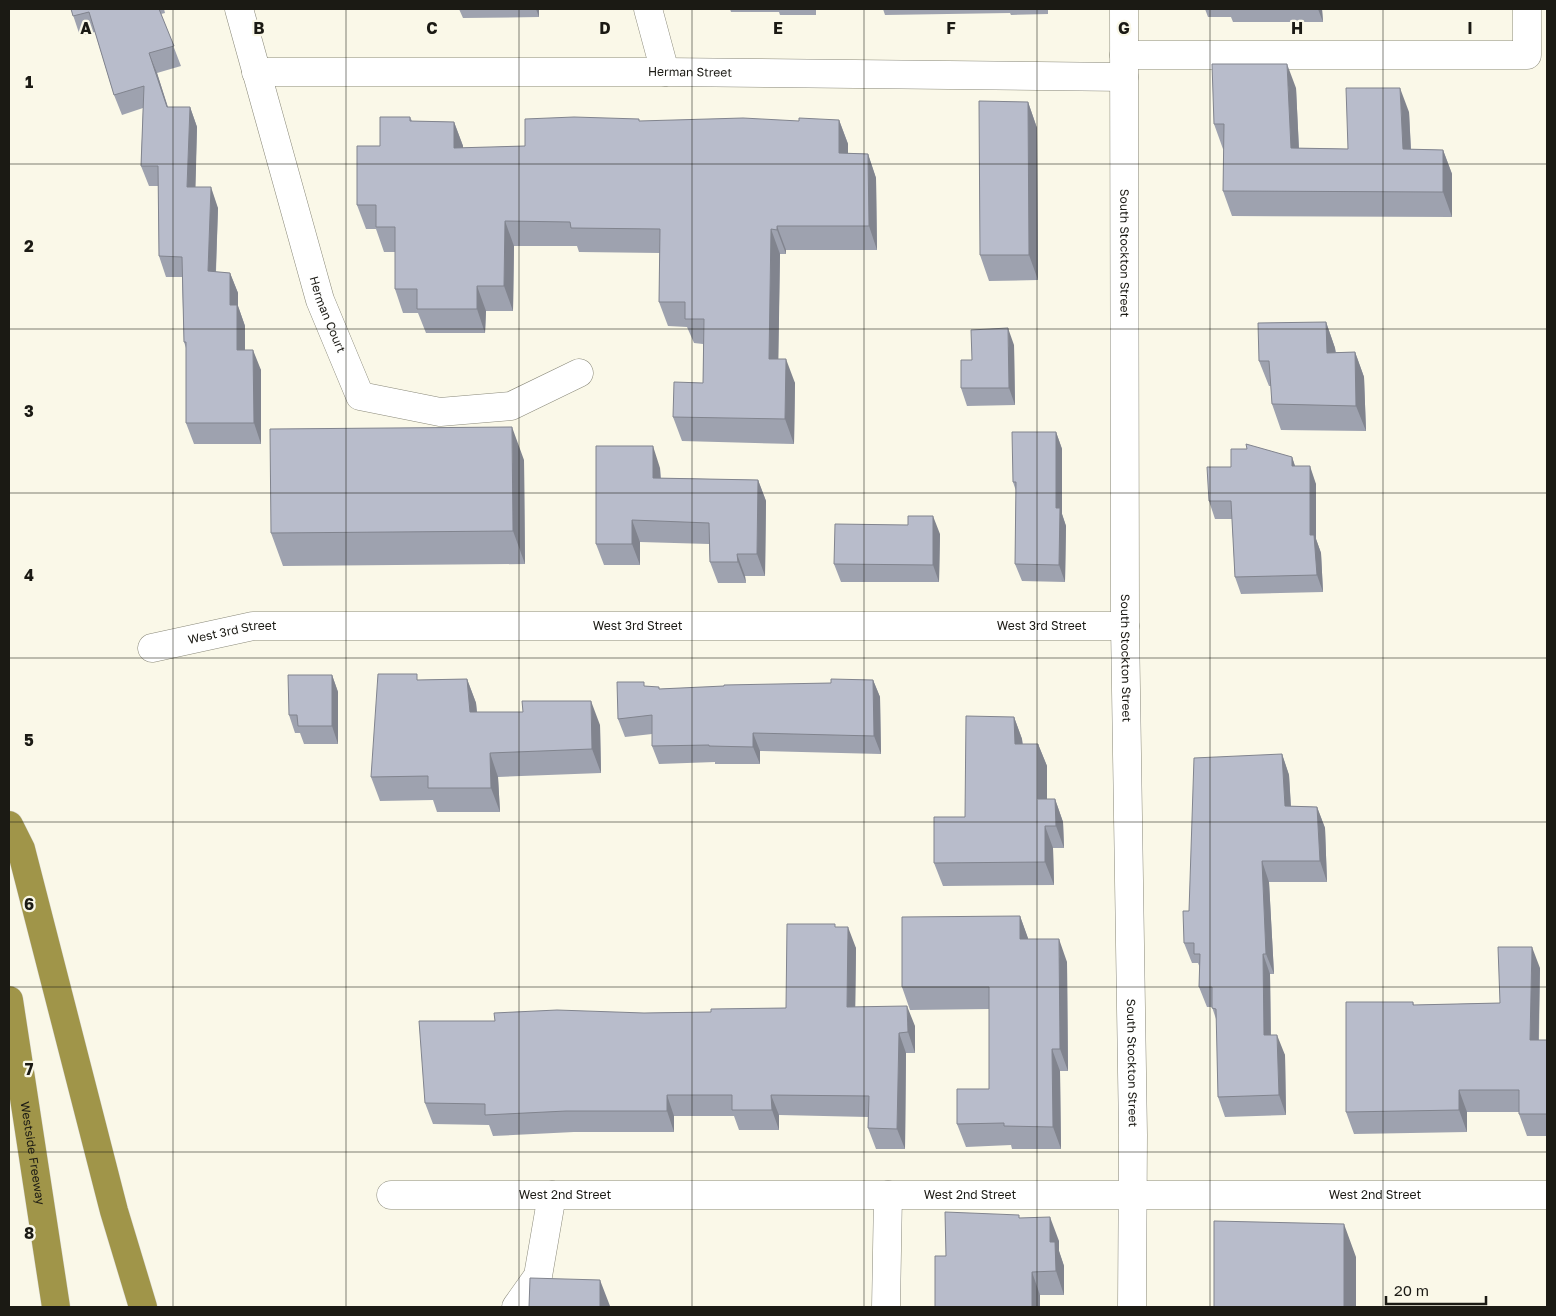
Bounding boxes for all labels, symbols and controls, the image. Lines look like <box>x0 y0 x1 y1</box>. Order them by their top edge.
text: A <box>80 18 92 38</box>
text: B <box>253 18 265 38</box>
text: C <box>426 18 438 38</box>
text: D <box>599 18 611 38</box>
text: E <box>773 18 783 38</box>
text: F <box>946 18 956 38</box>
text: G <box>1118 18 1130 38</box>
text: H <box>1291 18 1303 38</box>
text: I <box>1467 18 1473 38</box>
street label: Herman Street <box>648 64 732 80</box>
text: 1 <box>25 72 33 92</box>
street label: South Stockton Street <box>1117 189 1132 317</box>
text: 2 <box>24 236 34 256</box>
street label: Herman Court <box>307 274 349 355</box>
text: 3 <box>24 401 34 421</box>
text: 4 <box>24 565 34 585</box>
street label: South Stockton Street <box>1118 594 1135 722</box>
street label: West 3rd Street <box>187 618 277 647</box>
street label: West 3rd Street <box>593 618 683 633</box>
street label: West 3rd Street <box>997 618 1087 633</box>
text: 5 <box>24 730 34 750</box>
text: 6 <box>24 894 34 914</box>
street label: South Stockton Street <box>1124 999 1141 1127</box>
text: 7 <box>25 1059 34 1079</box>
street label: Westside Freeway <box>18 1100 48 1206</box>
street label: West 2nd Street <box>519 1187 611 1202</box>
street label: West 2nd Street <box>924 1187 1016 1202</box>
street label: West 2nd Street <box>1329 1187 1421 1202</box>
text: 8 <box>24 1223 34 1243</box>
scale bar <box>1386 1274 1486 1306</box>
text: 20 m <box>1394 1281 1429 1299</box>

